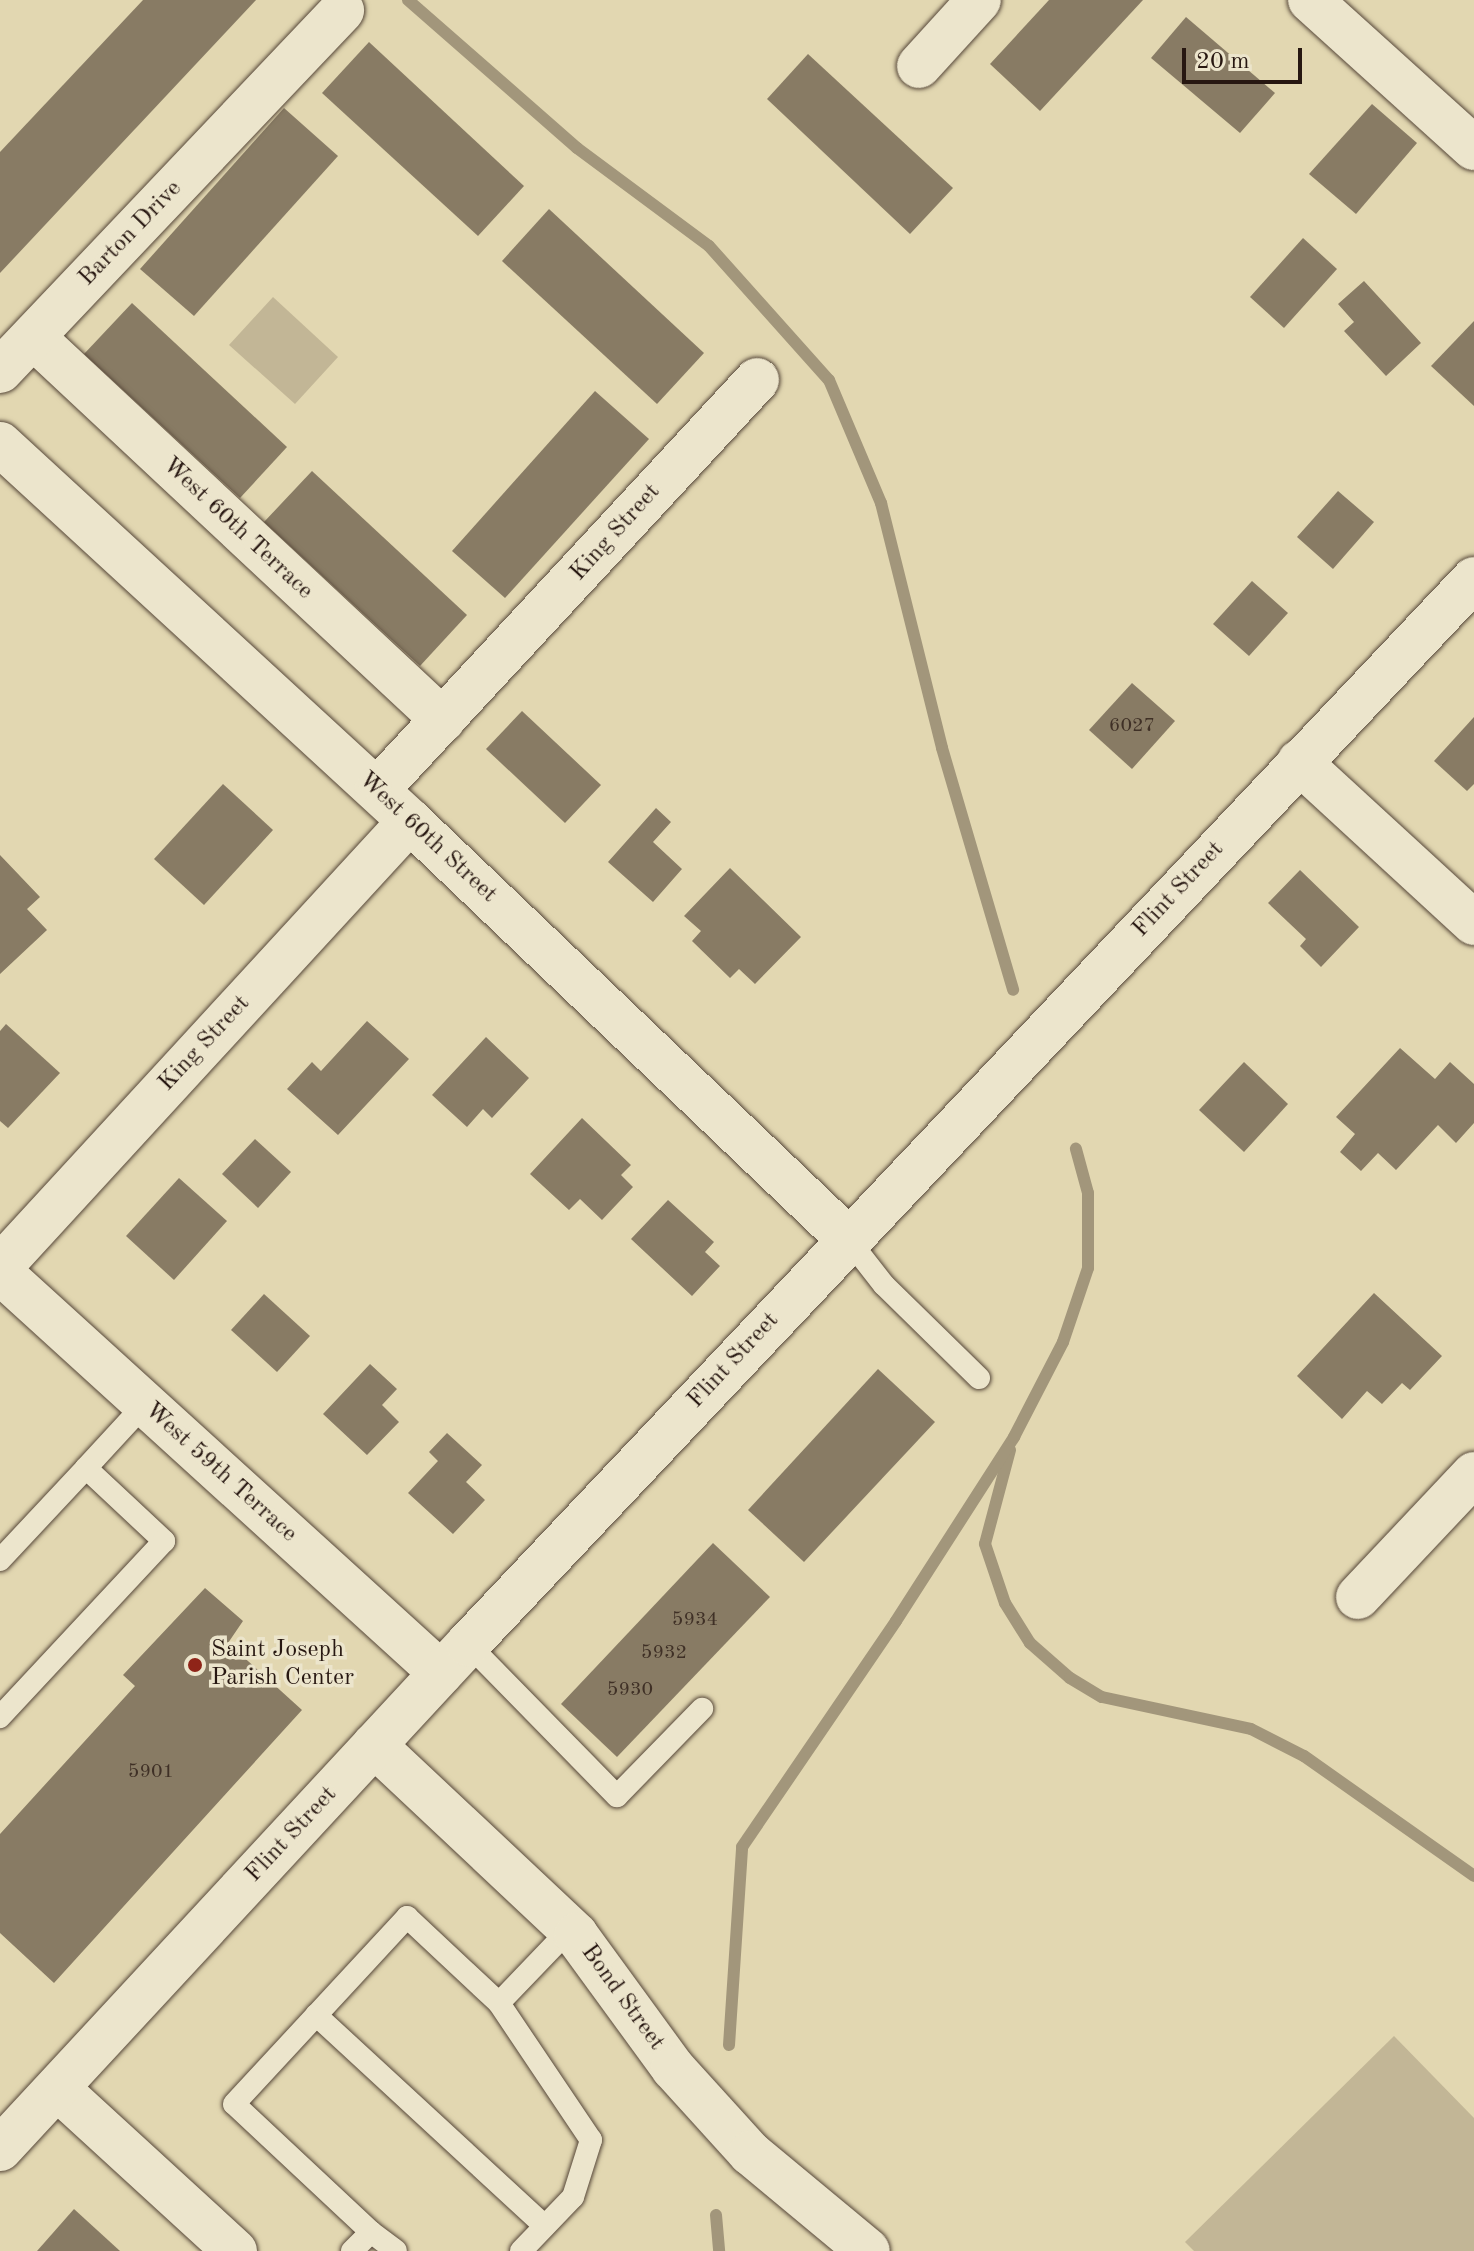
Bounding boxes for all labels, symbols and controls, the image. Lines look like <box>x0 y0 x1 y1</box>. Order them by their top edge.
scale bar <box>1186 32 1306 82</box>
text: 20 m <box>1196 50 1250 74</box>
street label: Barton Drive <box>73 175 189 293</box>
street label: West 60th Terrace <box>156 452 318 606</box>
street label: King Street <box>565 478 667 588</box>
house number: 6027 <box>1109 714 1155 738</box>
street label: West 60th Street <box>352 766 502 910</box>
street label: Flint Street <box>1127 836 1231 944</box>
street label: King Street <box>153 990 257 1098</box>
street label: Flint Street <box>682 1307 786 1415</box>
street label: West 59th Terrace <box>138 1397 302 1549</box>
house number: 5934 <box>672 1608 718 1632</box>
place label: Saint Joseph Parish Center <box>211 1637 354 1693</box>
house number: 5932 <box>641 1641 687 1665</box>
marker: Saint Joseph Parish Center <box>186 1656 204 1674</box>
house number: 5930 <box>607 1678 653 1702</box>
house number: 5901 <box>128 1760 174 1784</box>
street label: Flint Street <box>240 1781 344 1889</box>
street label: Bond Street <box>574 1939 670 2057</box>

